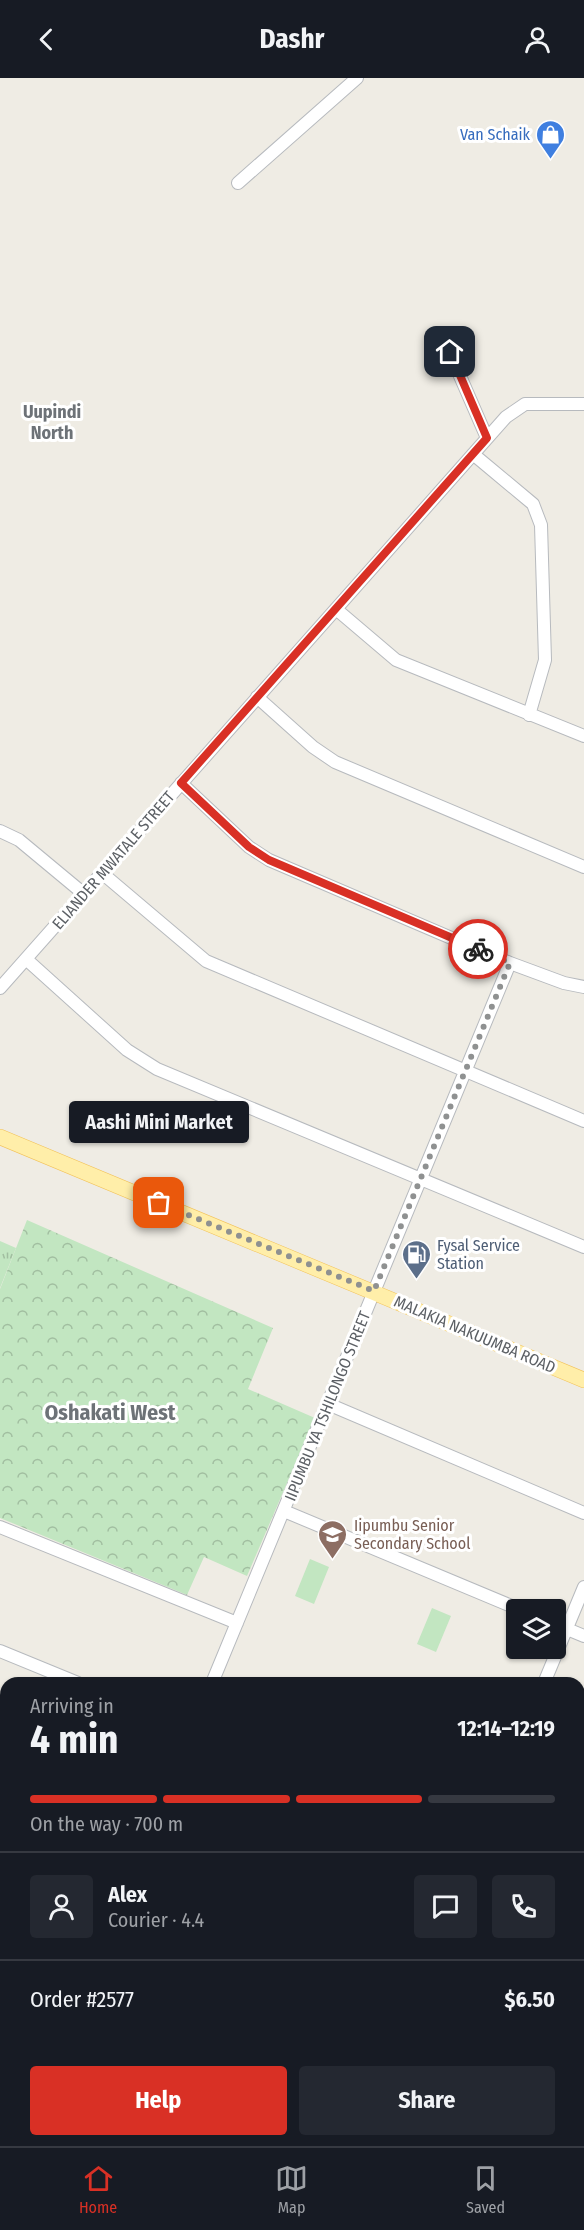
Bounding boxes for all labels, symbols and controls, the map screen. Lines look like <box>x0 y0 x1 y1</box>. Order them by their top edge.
icon: back <box>30 23 63 56</box>
text: Dashr <box>260 23 324 55</box>
icon: person <box>521 23 554 56</box>
shop icon: Van Schaik <box>535 118 567 160</box>
place label: Van Schaik <box>460 125 531 144</box>
pin <box>424 326 475 377</box>
icon: home <box>433 335 466 368</box>
district label: Uupindi North <box>23 401 81 444</box>
street label: ELIANDER MWATALE STREET <box>48 787 179 933</box>
courier <box>448 919 508 979</box>
icon: bike <box>462 933 495 966</box>
callout: Aashi Mini Market <box>69 1101 249 1143</box>
text: Aashi Mini Market <box>85 1110 233 1134</box>
pin <box>133 1177 184 1228</box>
icon: bag <box>142 1186 175 1219</box>
place label: Fysal Service Station <box>437 1236 520 1273</box>
fuel station icon: Fysal Service Station <box>400 1238 432 1280</box>
street label: MALAKIA NAKUUMBA ROAD <box>391 1292 559 1377</box>
street label: IIPUMBU YA TSHILONGO STREET <box>281 1308 375 1504</box>
district label: Oshakati West <box>44 1399 176 1426</box>
place label: Iipumbu Senior Secondary School <box>354 1516 470 1553</box>
school or university icon: Iipumbu Senior Secondary School <box>317 1518 349 1560</box>
map controls <box>506 1599 566 1659</box>
button: layers <box>506 1599 566 1659</box>
text: Arriving in <box>30 1694 114 1718</box>
text: 12:14–12:19 <box>457 1715 555 1742</box>
text: 4 min <box>30 1717 118 1763</box>
text: On the way · 700 m <box>30 1812 183 1836</box>
button: person <box>30 1875 93 1938</box>
button: chat <box>414 1875 477 1938</box>
button: phone <box>492 1875 555 1938</box>
text: Alex <box>108 1881 147 1908</box>
text: Courier · 4.4 <box>108 1908 204 1932</box>
text: Order #2577 <box>30 1986 134 2013</box>
text: $6.50 <box>504 1986 555 2013</box>
button: Help <box>30 2066 287 2135</box>
button: Share <box>299 2066 555 2135</box>
tab: Home <box>79 2162 117 2217</box>
tab: Map <box>275 2162 308 2217</box>
tab: Saved <box>466 2162 505 2217</box>

